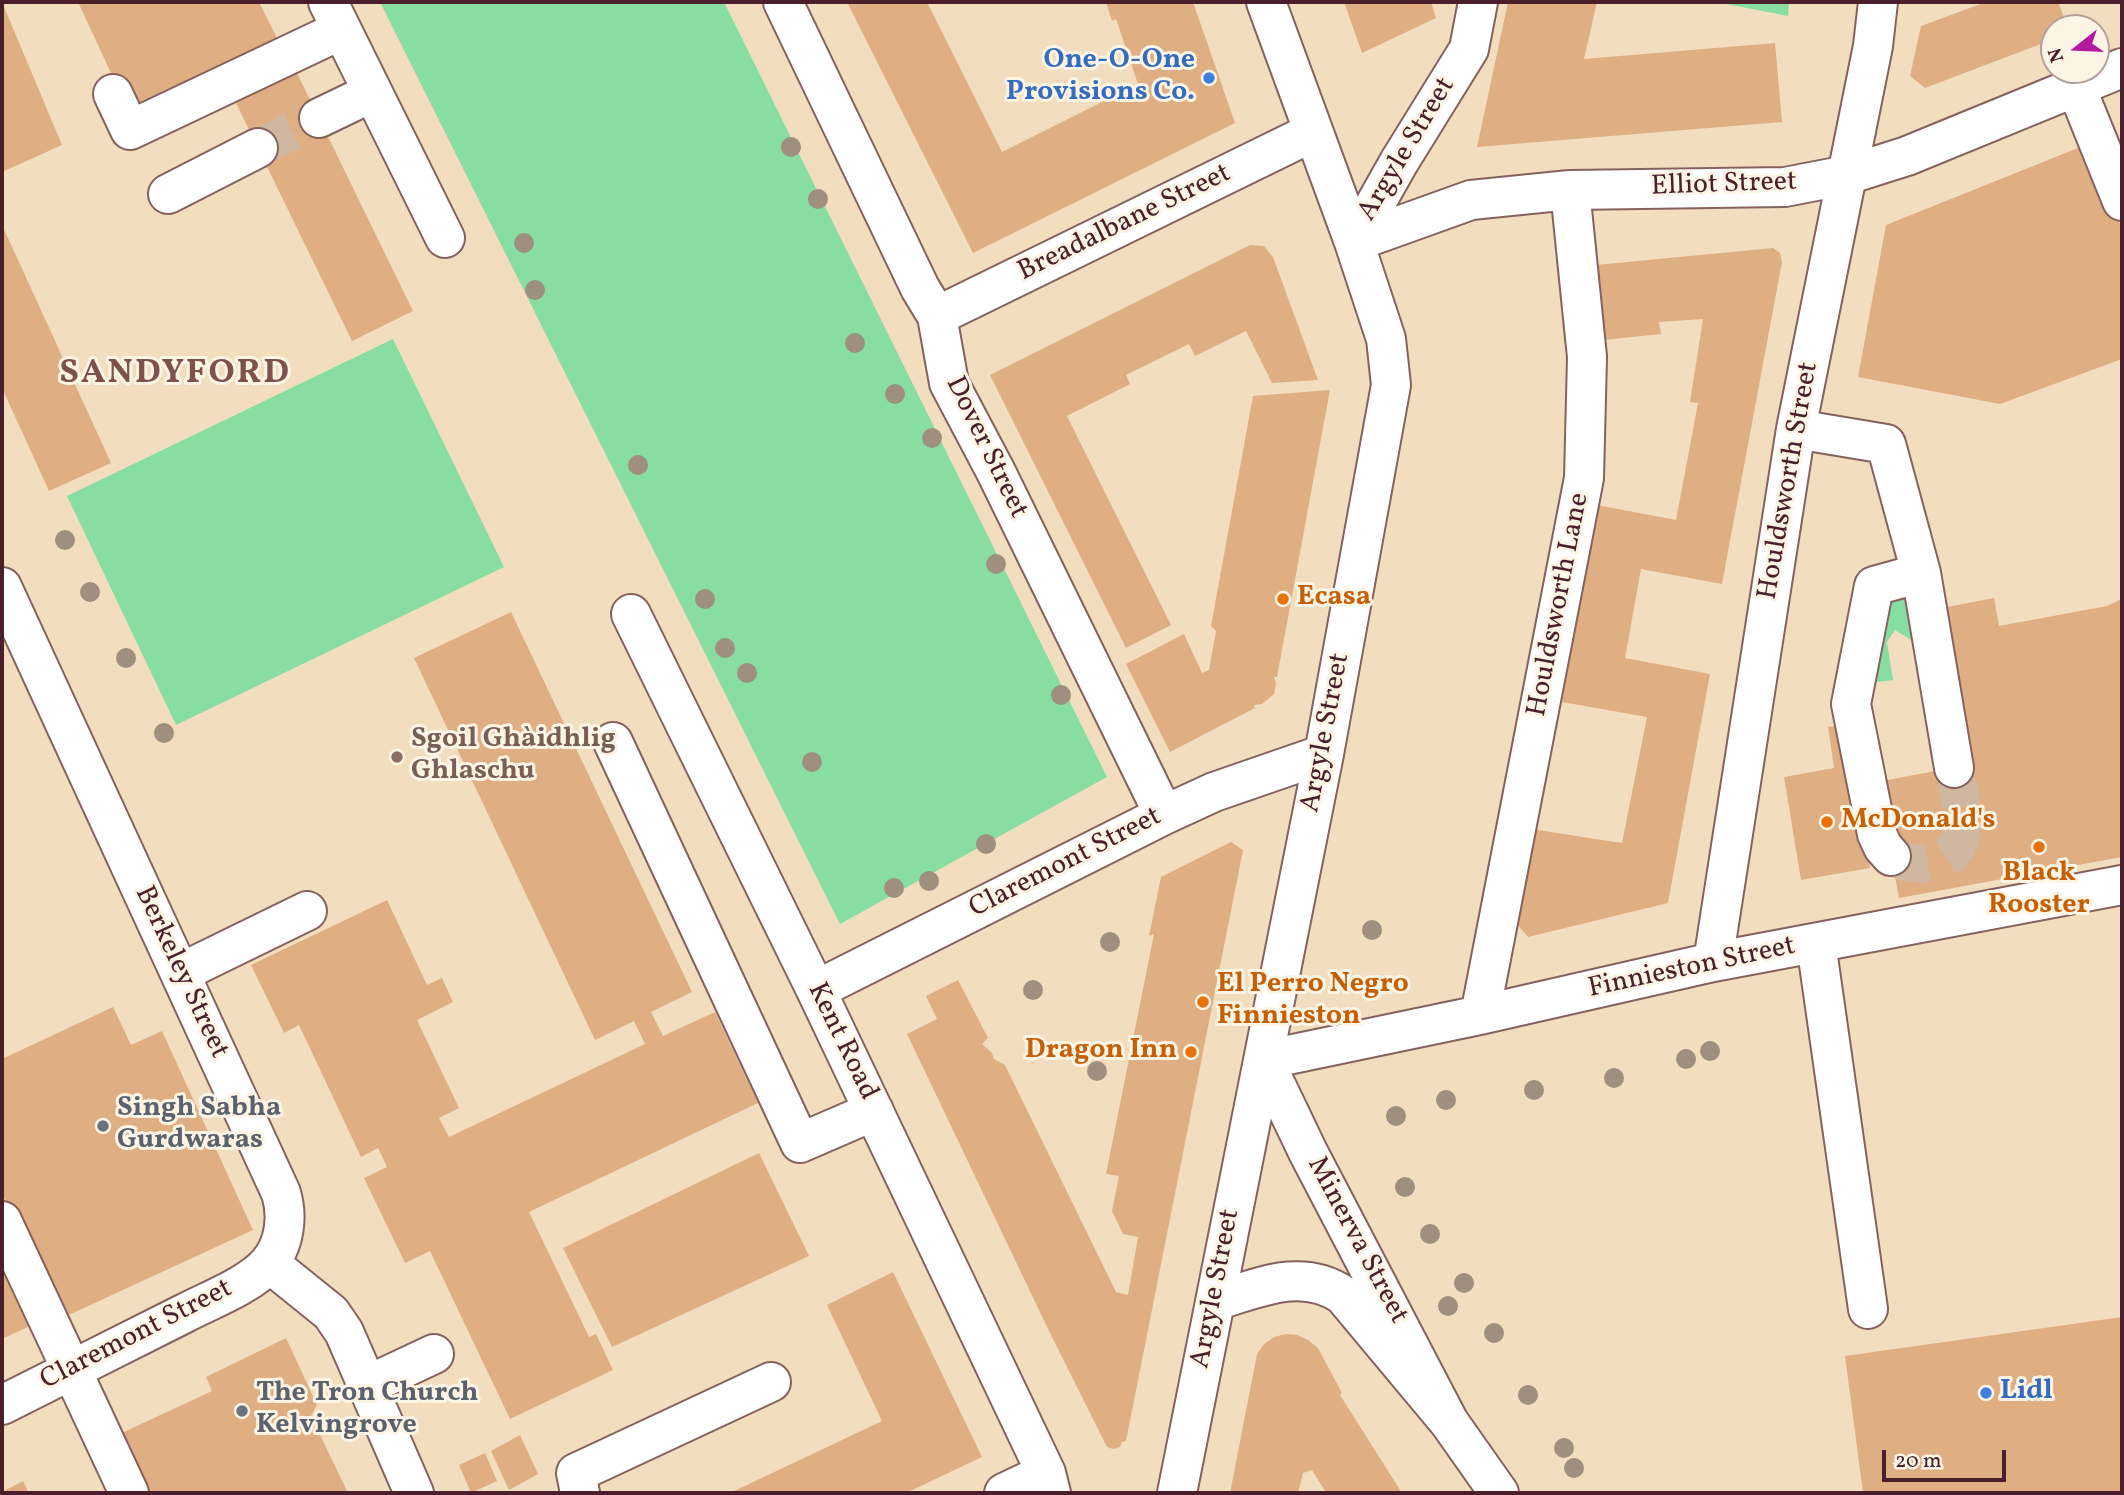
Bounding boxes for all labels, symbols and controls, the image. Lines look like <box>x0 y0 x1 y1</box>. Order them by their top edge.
north arrow <box>2040 14 2110 84</box>
text: N <box>2042 44 2071 65</box>
place label: One-O-One Provisions Co. <box>1006 45 1195 111</box>
marker: One-O-One Provisions Co. <box>1201 70 1217 86</box>
street label: Argyle Street <box>1352 72 1464 228</box>
street label: Breadalbane Street <box>1013 158 1237 290</box>
street label: Elliot Street <box>1651 167 1797 205</box>
district label: SANDYFORD <box>60 355 290 397</box>
street label: Houldsworth Street <box>1753 359 1827 603</box>
street label: Dover Street <box>936 372 1034 524</box>
street label: Houldsworth Lane <box>1522 490 1598 720</box>
place label: Ecasa <box>1297 582 1371 616</box>
marker: Ecasa <box>1275 591 1291 607</box>
street label: Argyle Street <box>1295 651 1359 815</box>
place label: Sgoil Ghàidhlig Ghlaschu <box>411 724 616 790</box>
marker: Sgoil Ghàidhlig Ghlaschu <box>389 749 405 765</box>
street label: Claremont Street <box>964 801 1168 927</box>
place label: McDonald's <box>1841 805 1995 839</box>
marker: McDonald's <box>1819 814 1835 830</box>
marker: Black Rooster <box>2031 839 2047 855</box>
place label: Black Rooster <box>1988 858 2090 924</box>
street label: Berkeley Street <box>125 882 235 1064</box>
street label: Finnieston Street <box>1586 931 1798 1007</box>
place label: El Perro Negro Finnieston <box>1217 969 1409 1035</box>
street label: Kent Road <box>798 978 884 1106</box>
marker: El Perro Negro Finnieston <box>1195 994 1211 1010</box>
place label: Dragon Inn <box>1025 1035 1177 1069</box>
marker: Dragon Inn <box>1183 1044 1199 1060</box>
place label: Singh Sabha Gurdwaras <box>117 1093 281 1159</box>
marker: Singh Sabha Gurdwaras <box>95 1118 111 1134</box>
street label: Minerva Street <box>1298 1152 1414 1330</box>
street label: Argyle Street <box>1185 1207 1249 1371</box>
street label: Claremont Street <box>35 1273 239 1399</box>
place label: Lidl <box>2000 1376 2053 1410</box>
place label: The Tron Church Kelvingrove <box>256 1378 478 1444</box>
marker: Lidl <box>1978 1385 1994 1401</box>
marker: The Tron Church Kelvingrove <box>234 1403 250 1419</box>
scale bar <box>1886 1436 2010 1480</box>
text: 20 m <box>1895 1447 1941 1476</box>

